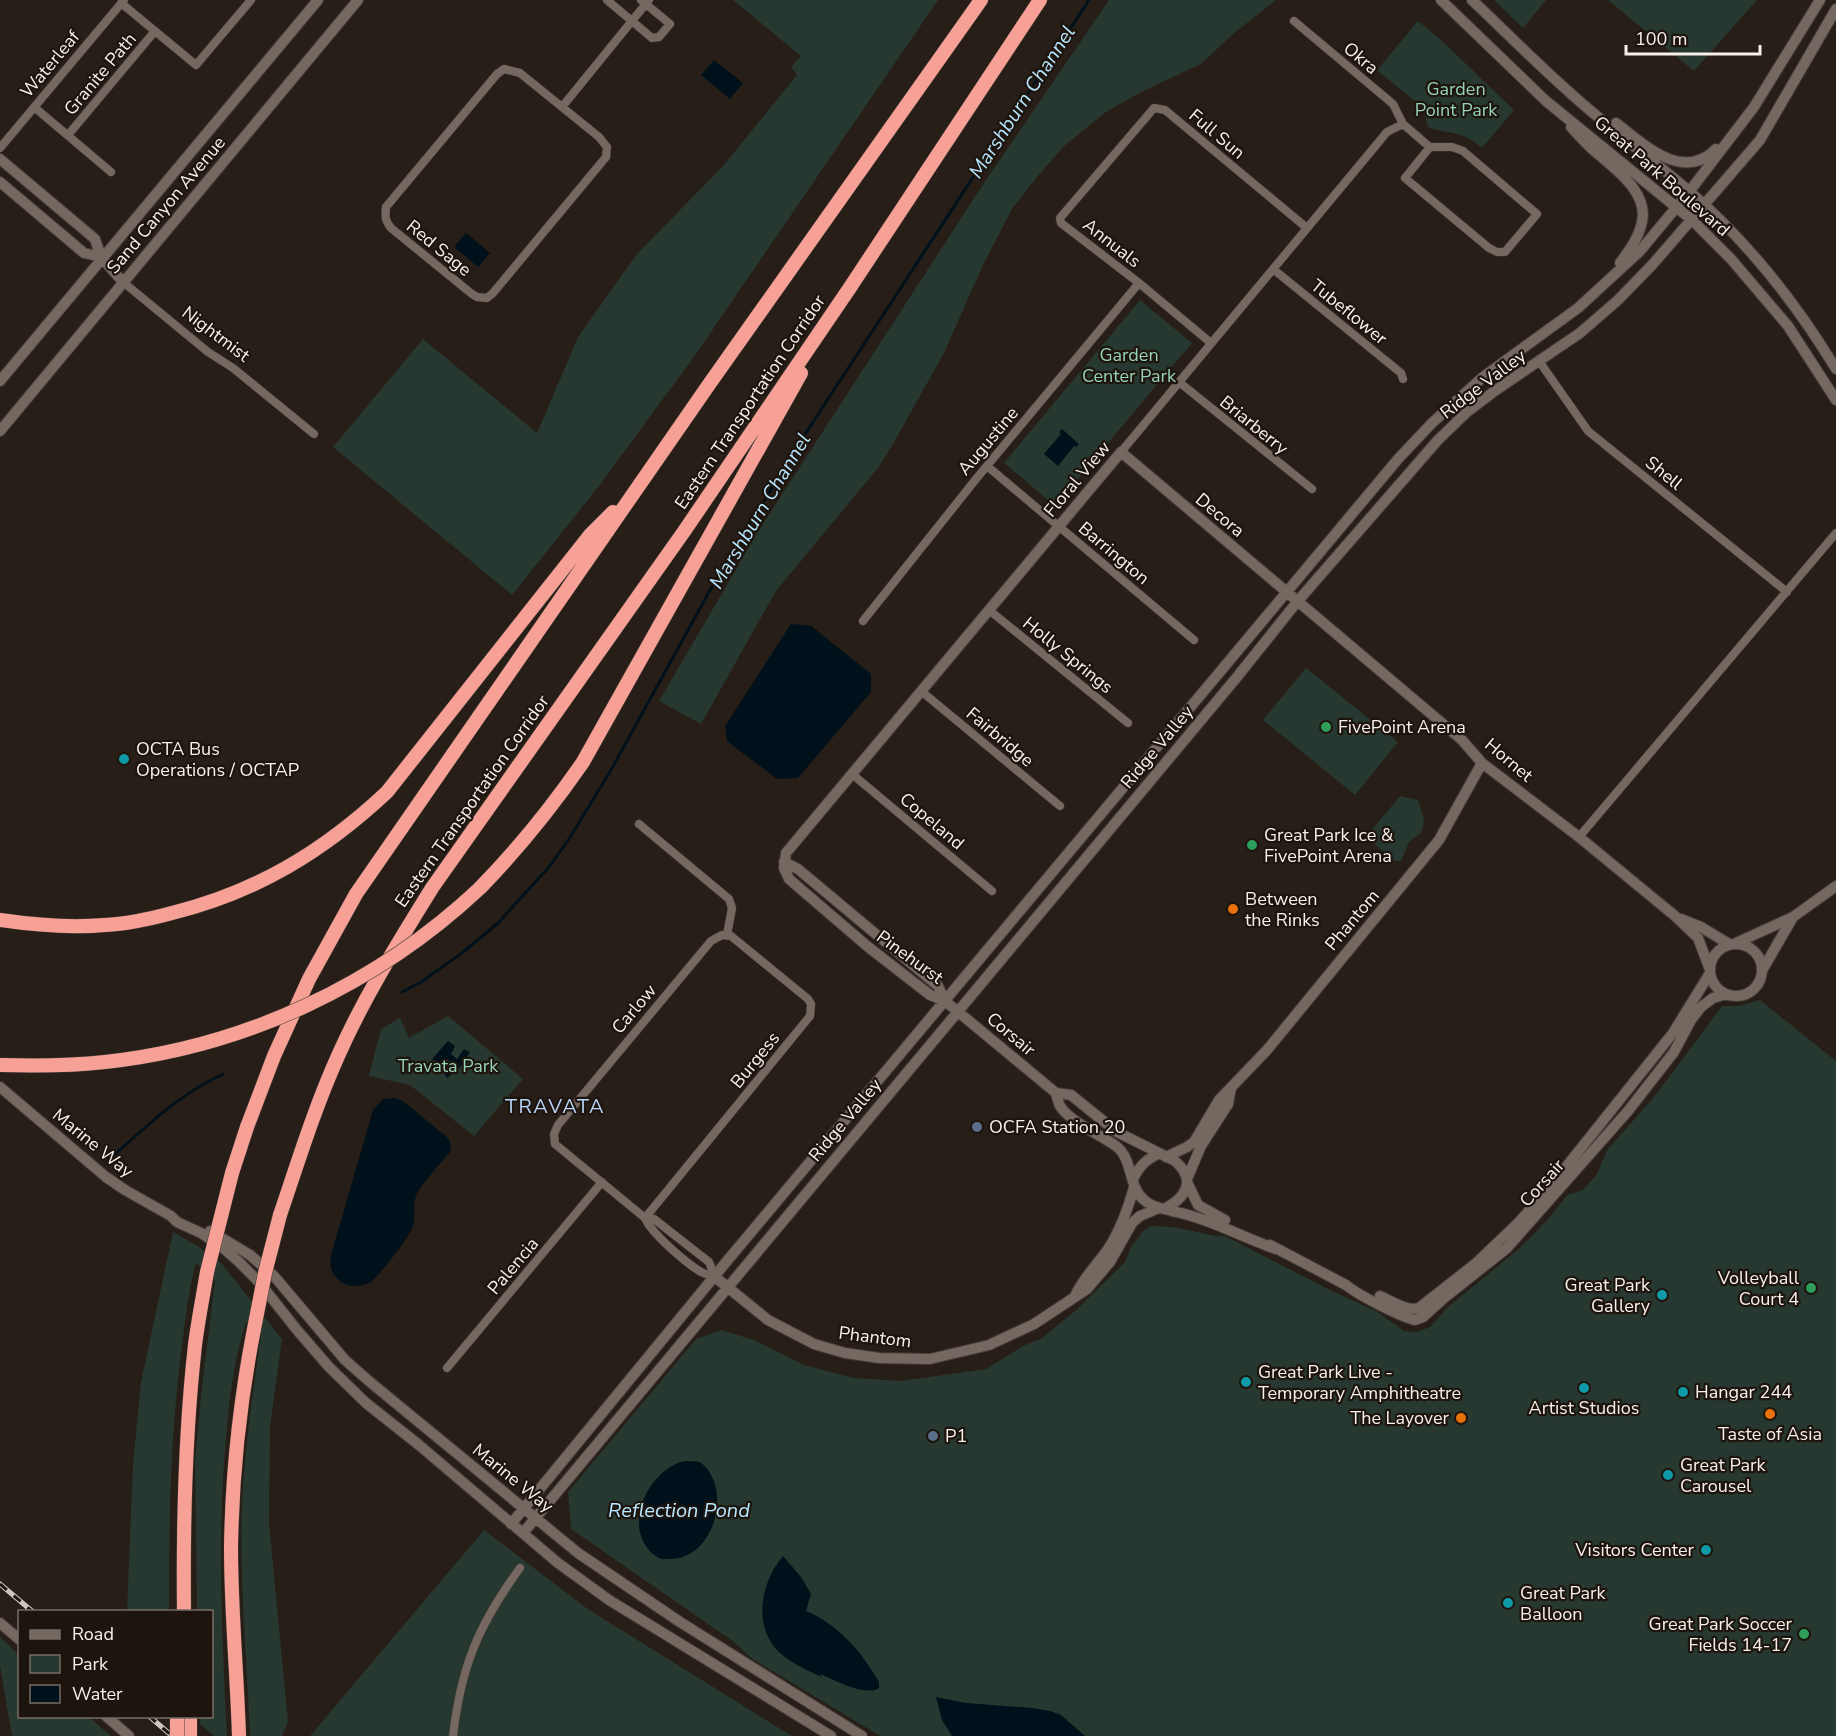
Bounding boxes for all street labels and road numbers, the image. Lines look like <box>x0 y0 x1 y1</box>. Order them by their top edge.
street label: Waterleaf <box>15 25 86 103</box>
street label: Granite Path <box>58 28 142 120</box>
street label: Okra <box>1338 36 1384 80</box>
street label: Full Sun <box>1184 103 1250 165</box>
street label: Great Park Boulevard <box>1589 110 1735 242</box>
street label: Sand Canyon Avenue <box>101 131 231 279</box>
street label: Annuals <box>1078 213 1146 273</box>
street label: Red Sage <box>401 214 477 282</box>
street label: Tubeflower <box>1306 274 1393 351</box>
street label: Eastern Transportation Corridor <box>669 290 831 514</box>
street label: Nightmist <box>177 301 255 368</box>
street label: Ridge Valley <box>1435 343 1531 424</box>
street label: Briarberry <box>1215 390 1294 460</box>
street label: Augustine <box>952 402 1024 480</box>
street label: Floral View <box>1038 436 1116 522</box>
street label: Shell <box>1640 451 1688 496</box>
street label: Decora <box>1190 487 1250 543</box>
street label: Barrington <box>1073 516 1155 590</box>
street label: Holly Springs <box>1018 611 1118 699</box>
street label: Eastern Transportation Corridor <box>389 690 555 912</box>
street label: Ridge Valley <box>1115 700 1199 794</box>
street label: Fairbridge <box>961 702 1039 772</box>
street label: Hornet <box>1480 733 1539 788</box>
street label: Copeland <box>895 787 969 855</box>
street label: Phantom <box>1319 884 1385 956</box>
street label: Pinehurst <box>872 925 949 990</box>
street label: Carlow <box>606 979 662 1039</box>
street label: Corsair <box>982 1007 1041 1062</box>
street label: Burgess <box>725 1027 785 1093</box>
street label: Ridge Valley <box>803 1073 887 1167</box>
street label: Marine Way <box>48 1103 139 1183</box>
street label: Corsair <box>1514 1154 1570 1212</box>
street label: Palencia <box>482 1232 544 1300</box>
street label: Phantom <box>837 1321 913 1353</box>
street label: Marine Way <box>468 1438 559 1518</box>

